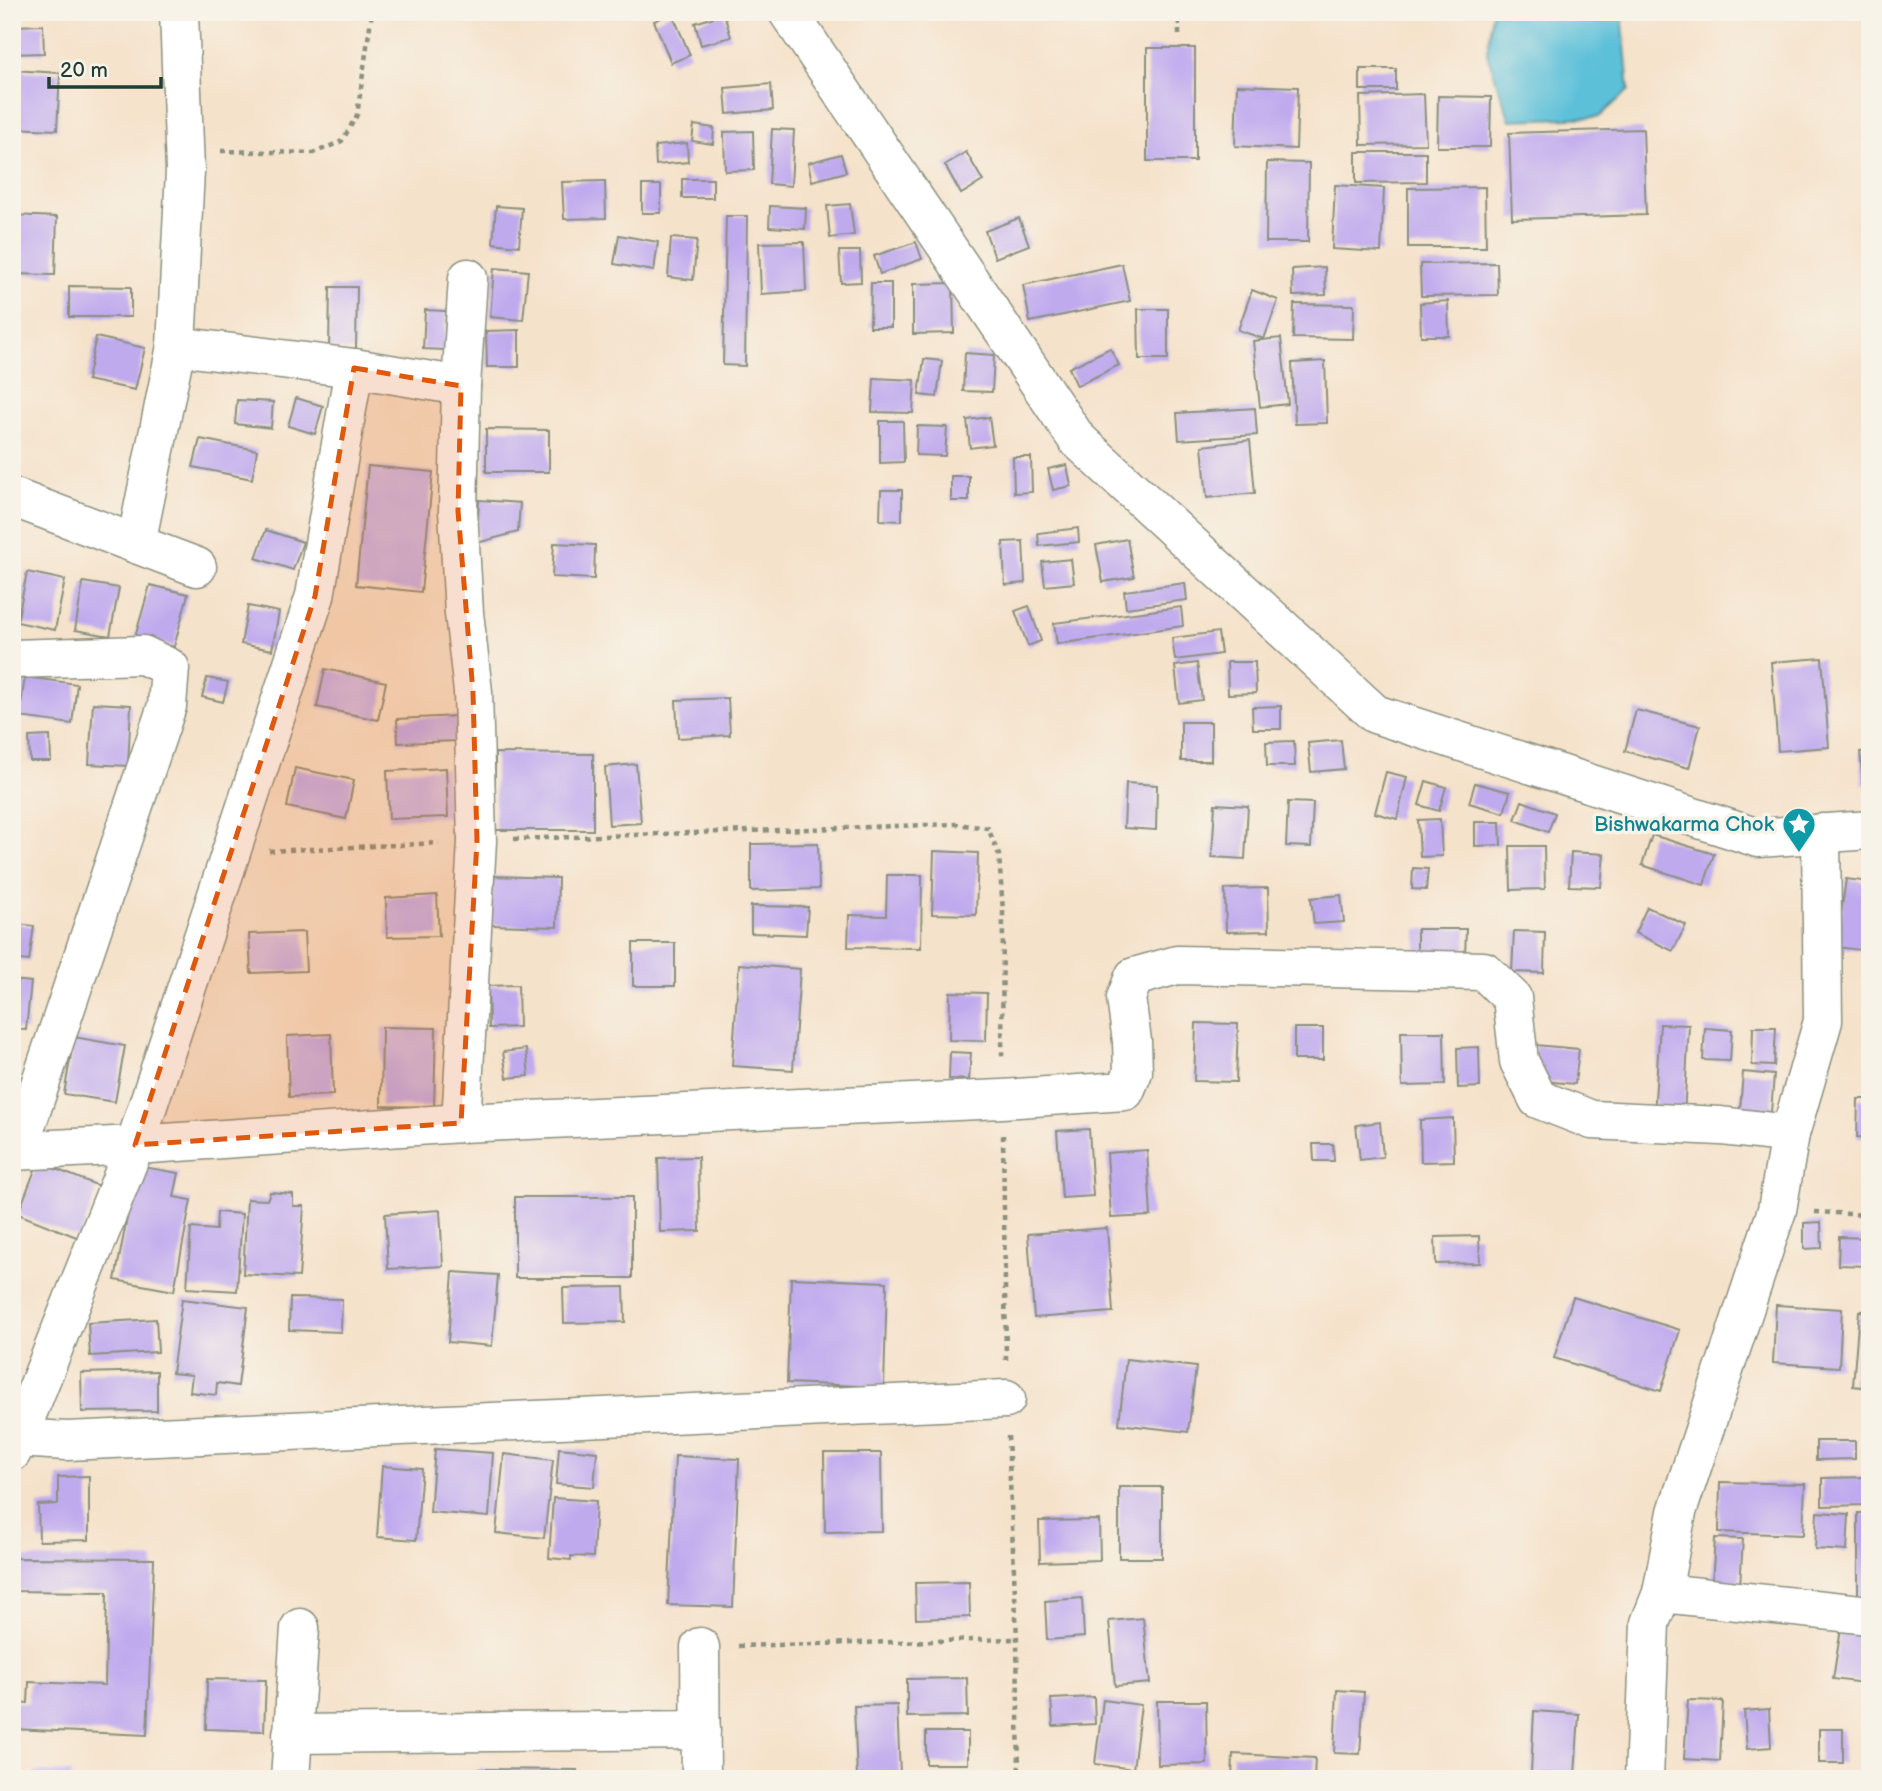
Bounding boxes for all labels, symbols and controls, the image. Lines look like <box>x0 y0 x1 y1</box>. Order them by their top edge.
scale bar <box>49 46 161 90</box>
text: 20 m <box>60 58 108 83</box>
place icon: Bishwakarma Chok <box>1780 805 1818 854</box>
place label: Bishwakarma Chok <box>1594 812 1775 837</box>

